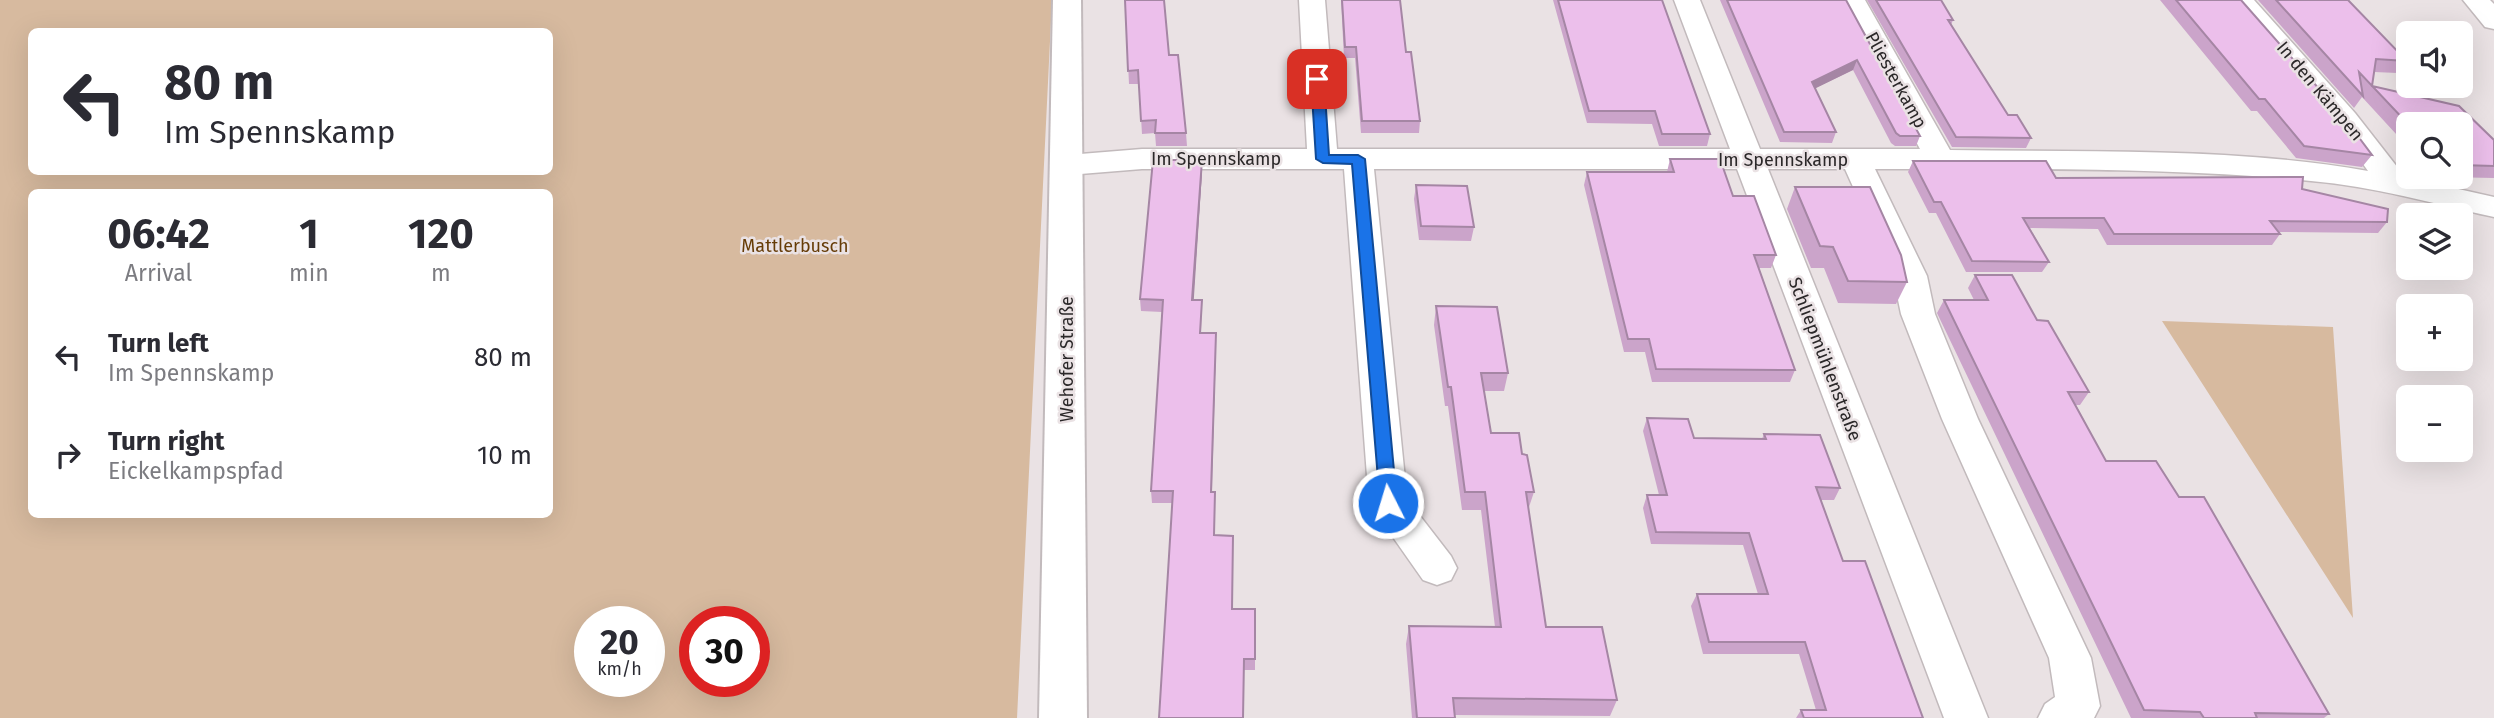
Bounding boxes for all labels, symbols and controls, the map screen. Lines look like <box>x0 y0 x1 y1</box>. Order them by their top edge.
map controls <box>2396 21 2473 462</box>
button: sound <box>2396 21 2473 98</box>
street label: Pliesterkamp <box>1861 28 1931 132</box>
street label: In den Kämpen <box>2272 37 2368 145</box>
pin <box>1287 49 1347 109</box>
text: 80 m <box>164 53 274 112</box>
icon: left <box>49 56 140 147</box>
icon: arrive <box>1298 60 1336 98</box>
button: search <box>2396 112 2473 189</box>
text: Im Spennskamp <box>164 113 395 151</box>
street label: Im Spennskamp <box>1151 148 1281 170</box>
street label: Im Spennskamp <box>1718 149 1848 171</box>
button: layers <box>2396 203 2473 280</box>
text: 06:42 <box>107 209 210 259</box>
text: 1 <box>299 209 319 259</box>
text: 120 <box>408 209 474 259</box>
park label: Mattlerbusch <box>741 235 849 257</box>
text: Arrival <box>125 259 192 287</box>
text: min <box>289 259 329 287</box>
text: m <box>431 259 451 287</box>
street label: Schliepmühlenstraße <box>1784 274 1866 444</box>
button: + <box>2396 294 2473 371</box>
street label: Wehofer Straße <box>1056 296 1078 422</box>
text: Turn left <box>108 328 209 359</box>
icon: left <box>49 338 87 376</box>
text: 80 m <box>474 342 532 373</box>
text: Im Spennskamp <box>108 359 274 387</box>
button: − <box>2396 385 2473 462</box>
text: Turn right <box>108 426 225 457</box>
icon: right <box>49 436 87 474</box>
text: 10 m <box>477 440 532 471</box>
text: Eickelkampspfad <box>108 457 284 485</box>
position arrow <box>1351 466 1425 540</box>
speed limit sign: 30 <box>679 606 770 697</box>
text: 20 <box>600 621 639 663</box>
text: km/h <box>597 658 642 680</box>

